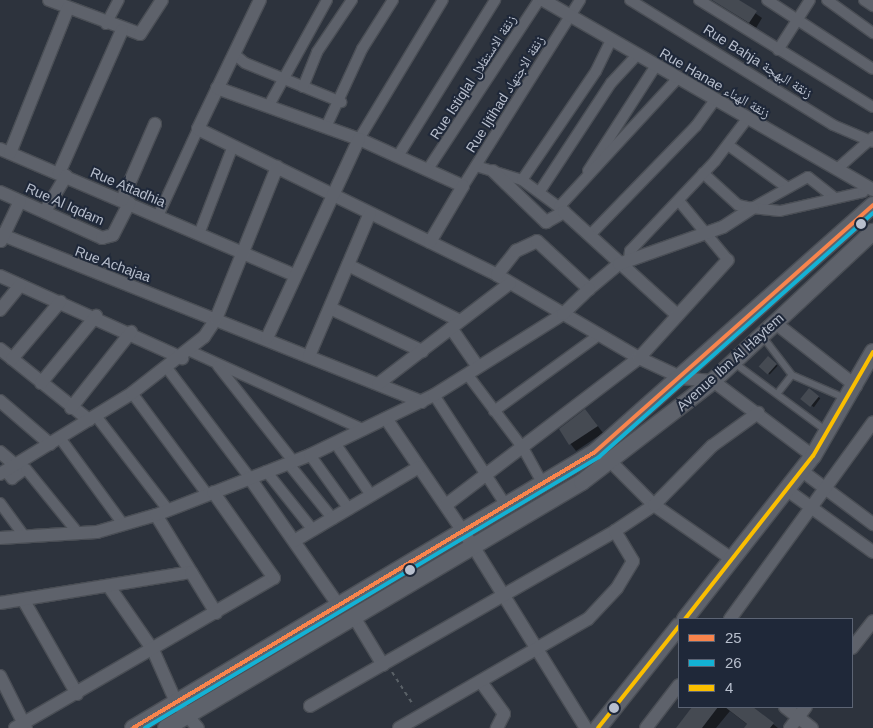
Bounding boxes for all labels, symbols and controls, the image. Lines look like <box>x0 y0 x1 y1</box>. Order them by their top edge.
street label: Rue Istiqlal زنقة الاستقلال <box>426 12 520 142</box>
street label: Rue Bahja زنقة البهجة <box>700 21 816 101</box>
street label: Rue Ijtihad زنقة الاجتهاد <box>462 32 548 156</box>
street label: Rue Hanae زنقة الهناء <box>657 44 773 122</box>
street label: Rue Attadhia <box>87 163 169 211</box>
street label: Rue Al Iqdam <box>23 179 107 229</box>
unlabelled marker <box>856 219 866 229</box>
street label: Rue Achajaa <box>72 242 154 286</box>
street label: Avenue Ibn Al Haytem <box>673 309 787 415</box>
unlabelled marker <box>405 565 415 575</box>
legend <box>678 618 853 708</box>
text: 25 <box>725 629 742 646</box>
text: 26 <box>725 654 742 671</box>
text: 4 <box>725 679 733 696</box>
unlabelled marker <box>609 703 619 713</box>

